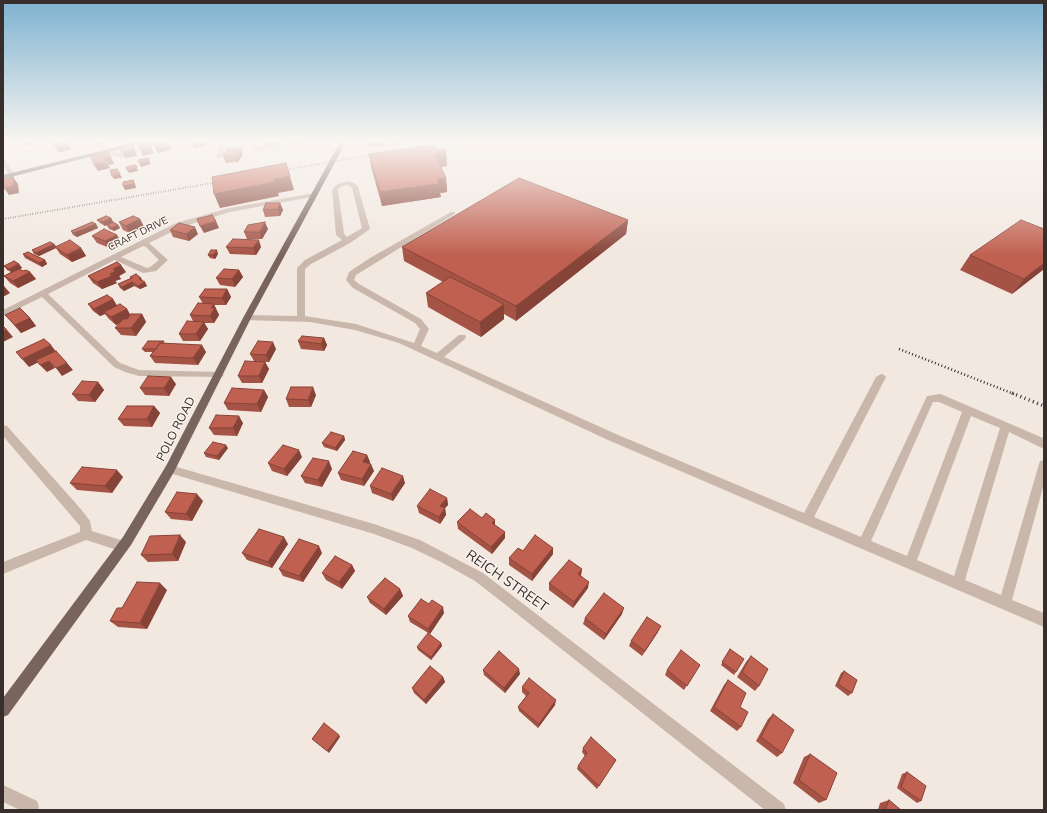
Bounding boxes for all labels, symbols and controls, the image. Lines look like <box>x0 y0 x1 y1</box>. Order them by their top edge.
street label: CRAFT DRIVE <box>106 214 170 254</box>
street label: POLO ROAD <box>154 394 198 464</box>
street label: REICH STREET <box>462 546 552 616</box>

